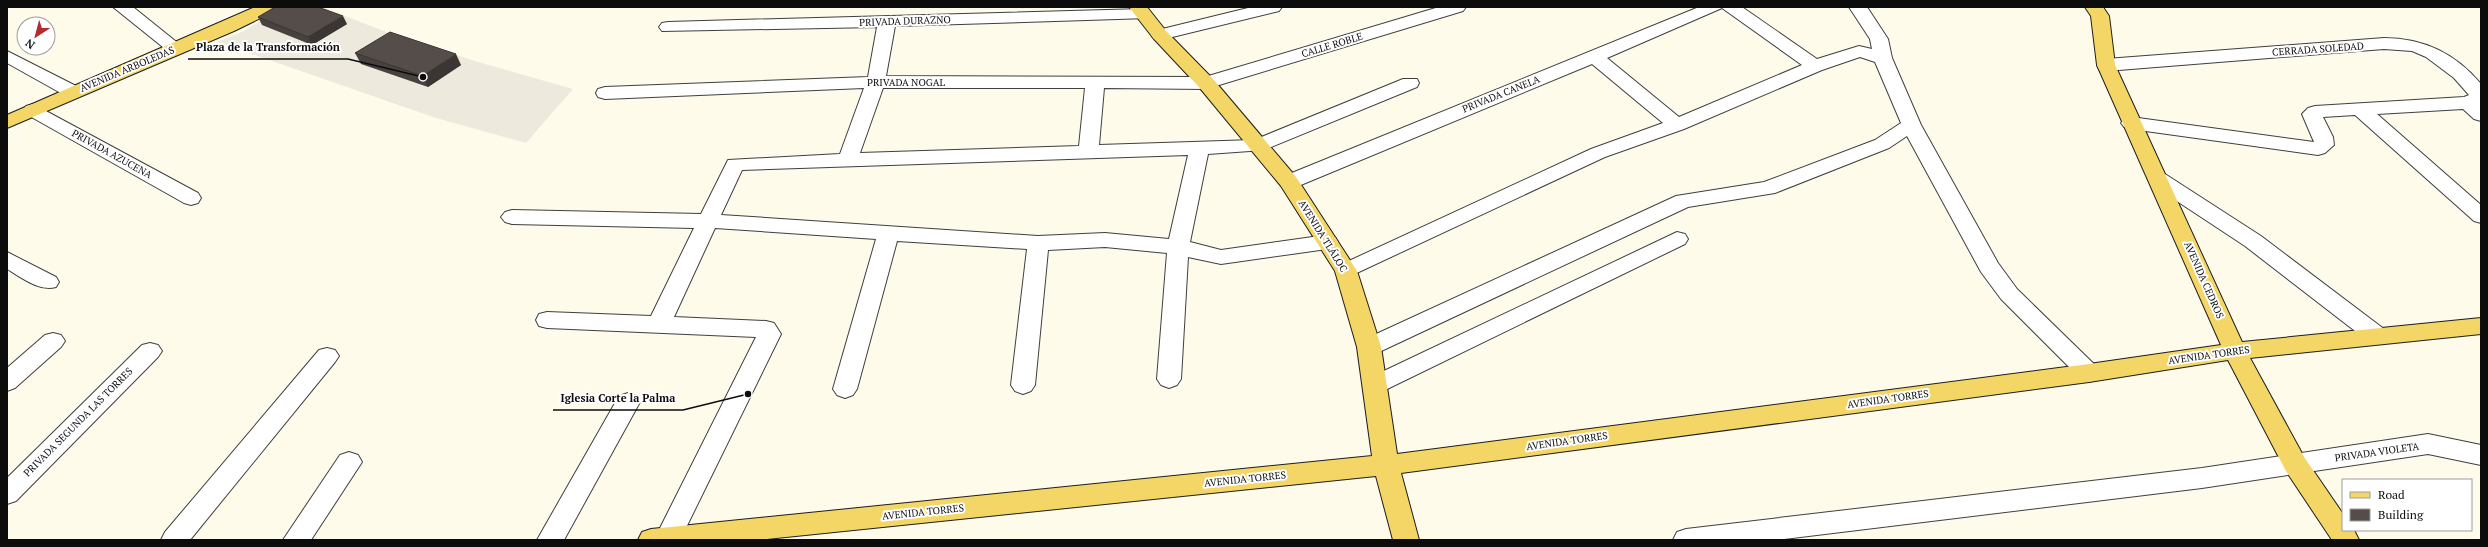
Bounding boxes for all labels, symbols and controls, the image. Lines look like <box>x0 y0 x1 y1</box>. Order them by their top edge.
street label: PRIVADA DURAZNO <box>859 13 951 29</box>
north arrow <box>16 16 56 56</box>
street label: CALLE ROBLE <box>1300 29 1364 60</box>
text: N <box>22 36 38 52</box>
callout: Plaza de la Transformación <box>188 36 348 59</box>
street label: CERRADA SOLEDAD <box>2272 39 2364 59</box>
text: Plaza de la Transformación <box>196 40 340 54</box>
street label: AVENIDA ARBOLEDAS <box>78 43 176 95</box>
street label: PRIVADA CANELA <box>1460 72 1542 115</box>
street label: PRIVADA NOGAL <box>867 76 946 89</box>
street label: PRIVADA AZUCENA <box>70 127 155 182</box>
street label: AVENIDA TLÁLOC <box>1296 198 1350 274</box>
street label: AVENIDA CEDROS <box>2181 239 2227 321</box>
street label: AVENIDA TORRES <box>2167 343 2251 367</box>
street label: PRIVADA SEGUNDA LAS TORRES <box>21 365 135 479</box>
callout: Iglesia Corte la Palma <box>553 387 683 410</box>
street label: AVENIDA TORRES <box>1846 387 1930 411</box>
text: Iglesia Corte la Palma <box>561 391 675 405</box>
street label: AVENIDA TORRES <box>1525 429 1609 453</box>
street label: PRIVADA VIOLETA <box>2334 440 2420 464</box>
street label: AVENIDA TORRES <box>1203 468 1287 490</box>
legend <box>2342 479 2472 531</box>
text: Road <box>2378 487 2405 502</box>
street label: AVENIDA TORRES <box>881 501 965 523</box>
text: Building <box>2378 507 2424 522</box>

